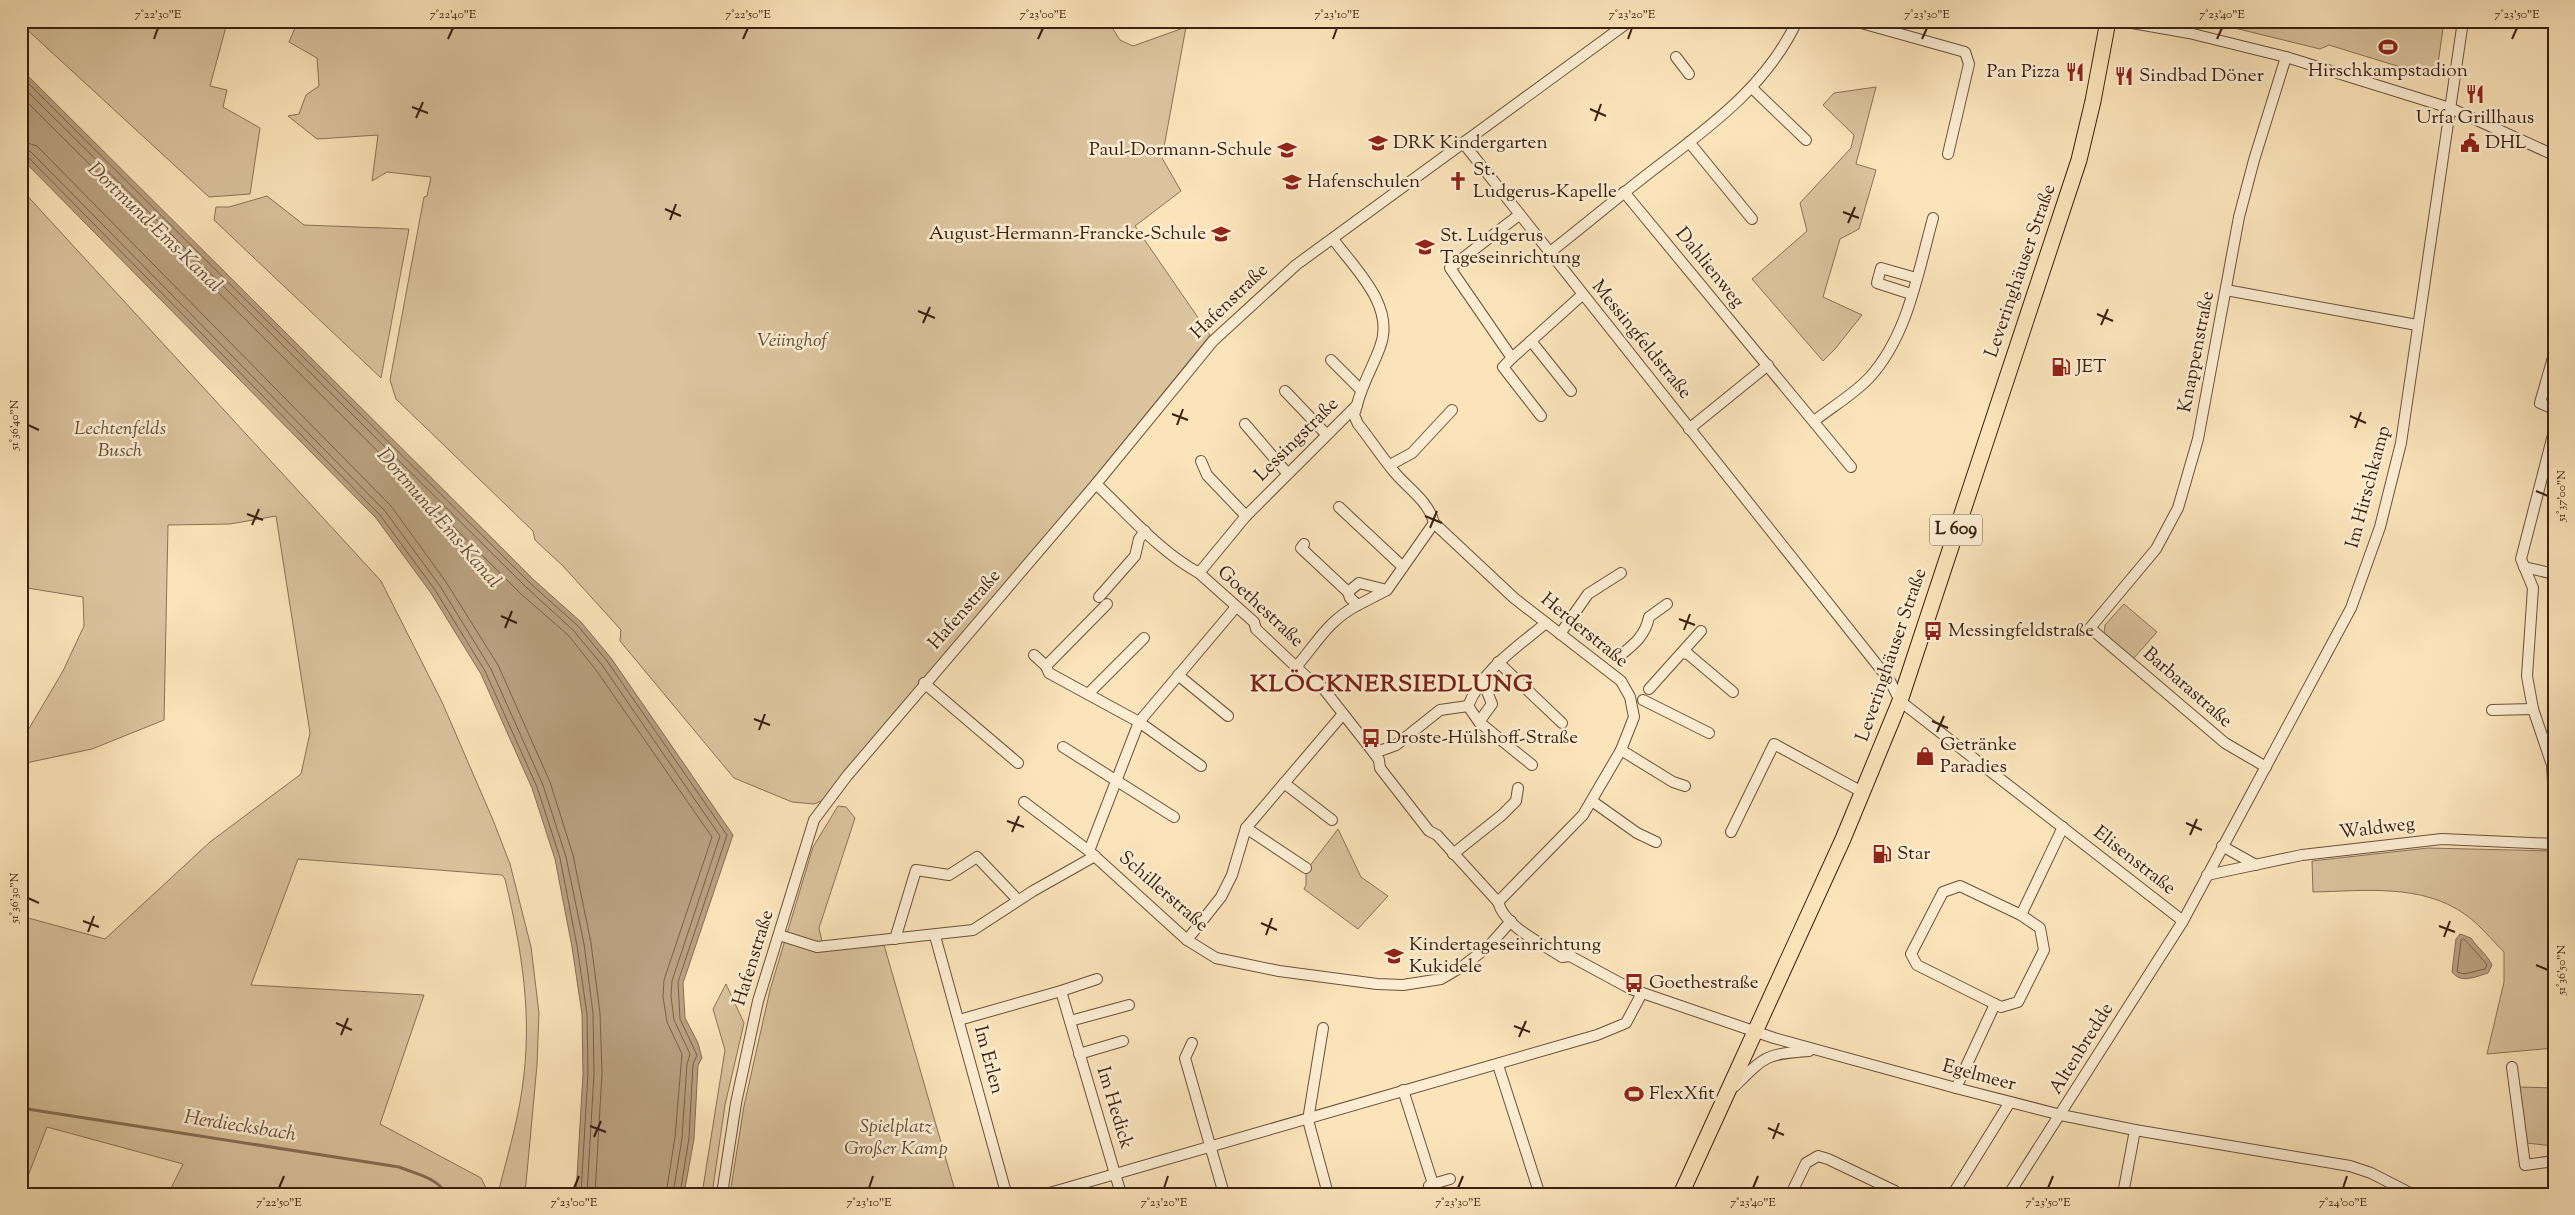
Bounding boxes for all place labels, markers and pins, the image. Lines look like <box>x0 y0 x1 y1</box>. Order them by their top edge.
sports icon: Hirschkampstadion <box>2377 36 2399 58</box>
place label: Hirschkampstadion <box>2308 58 2468 85</box>
place label: Pan Pizza <box>1987 59 2060 86</box>
restaurant icon: Pan Pizza <box>2064 61 2086 83</box>
place label: Sindbad Döner <box>2139 63 2264 90</box>
restaurant icon: Sindbad Döner <box>2113 65 2135 87</box>
restaurant icon: Urfa Grillhaus <box>2464 83 2486 105</box>
place label: Urfa Grillhaus <box>2416 105 2534 132</box>
place label: DRK Kindergarten <box>1393 130 1548 157</box>
place label: DHL <box>2485 130 2527 157</box>
school or university icon: DRK Kindergarten <box>1367 132 1389 154</box>
public building icon: DHL <box>2459 132 2481 154</box>
place label: Paul-Dormann-Schule <box>1089 137 1272 164</box>
school or university icon: Paul-Dormann-Schule <box>1276 139 1298 161</box>
place label: St. Ludgerus-Kapelle <box>1473 157 1617 206</box>
place label: Hafenschulen <box>1307 169 1420 196</box>
church icon: St. Ludgerus-Kapelle <box>1447 170 1469 192</box>
school or university icon: Hafenschulen <box>1281 171 1303 193</box>
place label: August-Hermann-Francke-Schule <box>929 221 1206 248</box>
school or university icon: August-Hermann-Francke-Schule <box>1210 223 1232 245</box>
place label: St. Ludgerus Tageseinrichtung <box>1440 223 1581 272</box>
school or university icon: St. Ludgerus Tageseinrichtung <box>1414 236 1436 258</box>
place label: JET <box>2075 354 2106 381</box>
fuel station icon: JET <box>2050 356 2072 378</box>
place label: Messingfeldstraße <box>1948 618 2094 645</box>
bus stop icon: Messingfeldstraße <box>1922 620 1944 642</box>
place label: Droste-Hülshoff-Straße <box>1386 725 1578 752</box>
bus stop icon: Droste-Hülshoff-Straße <box>1360 727 1382 749</box>
place label: Getränke Paradies <box>1940 732 2017 781</box>
shop icon: Getränke Paradies <box>1914 745 1936 767</box>
place label: Star <box>1897 841 1930 868</box>
fuel station icon: Star <box>1871 843 1893 865</box>
place label: Kindertageseinrichtung Kukidele <box>1409 932 1601 981</box>
school or university icon: Kindertageseinrichtung Kukidele <box>1383 945 1405 967</box>
place label: Goethestraße <box>1649 970 1759 997</box>
bus stop icon: Goethestraße <box>1623 972 1645 994</box>
place label: FlexXfit <box>1649 1081 1715 1108</box>
sports icon: FlexXfit <box>1623 1083 1645 1105</box>

